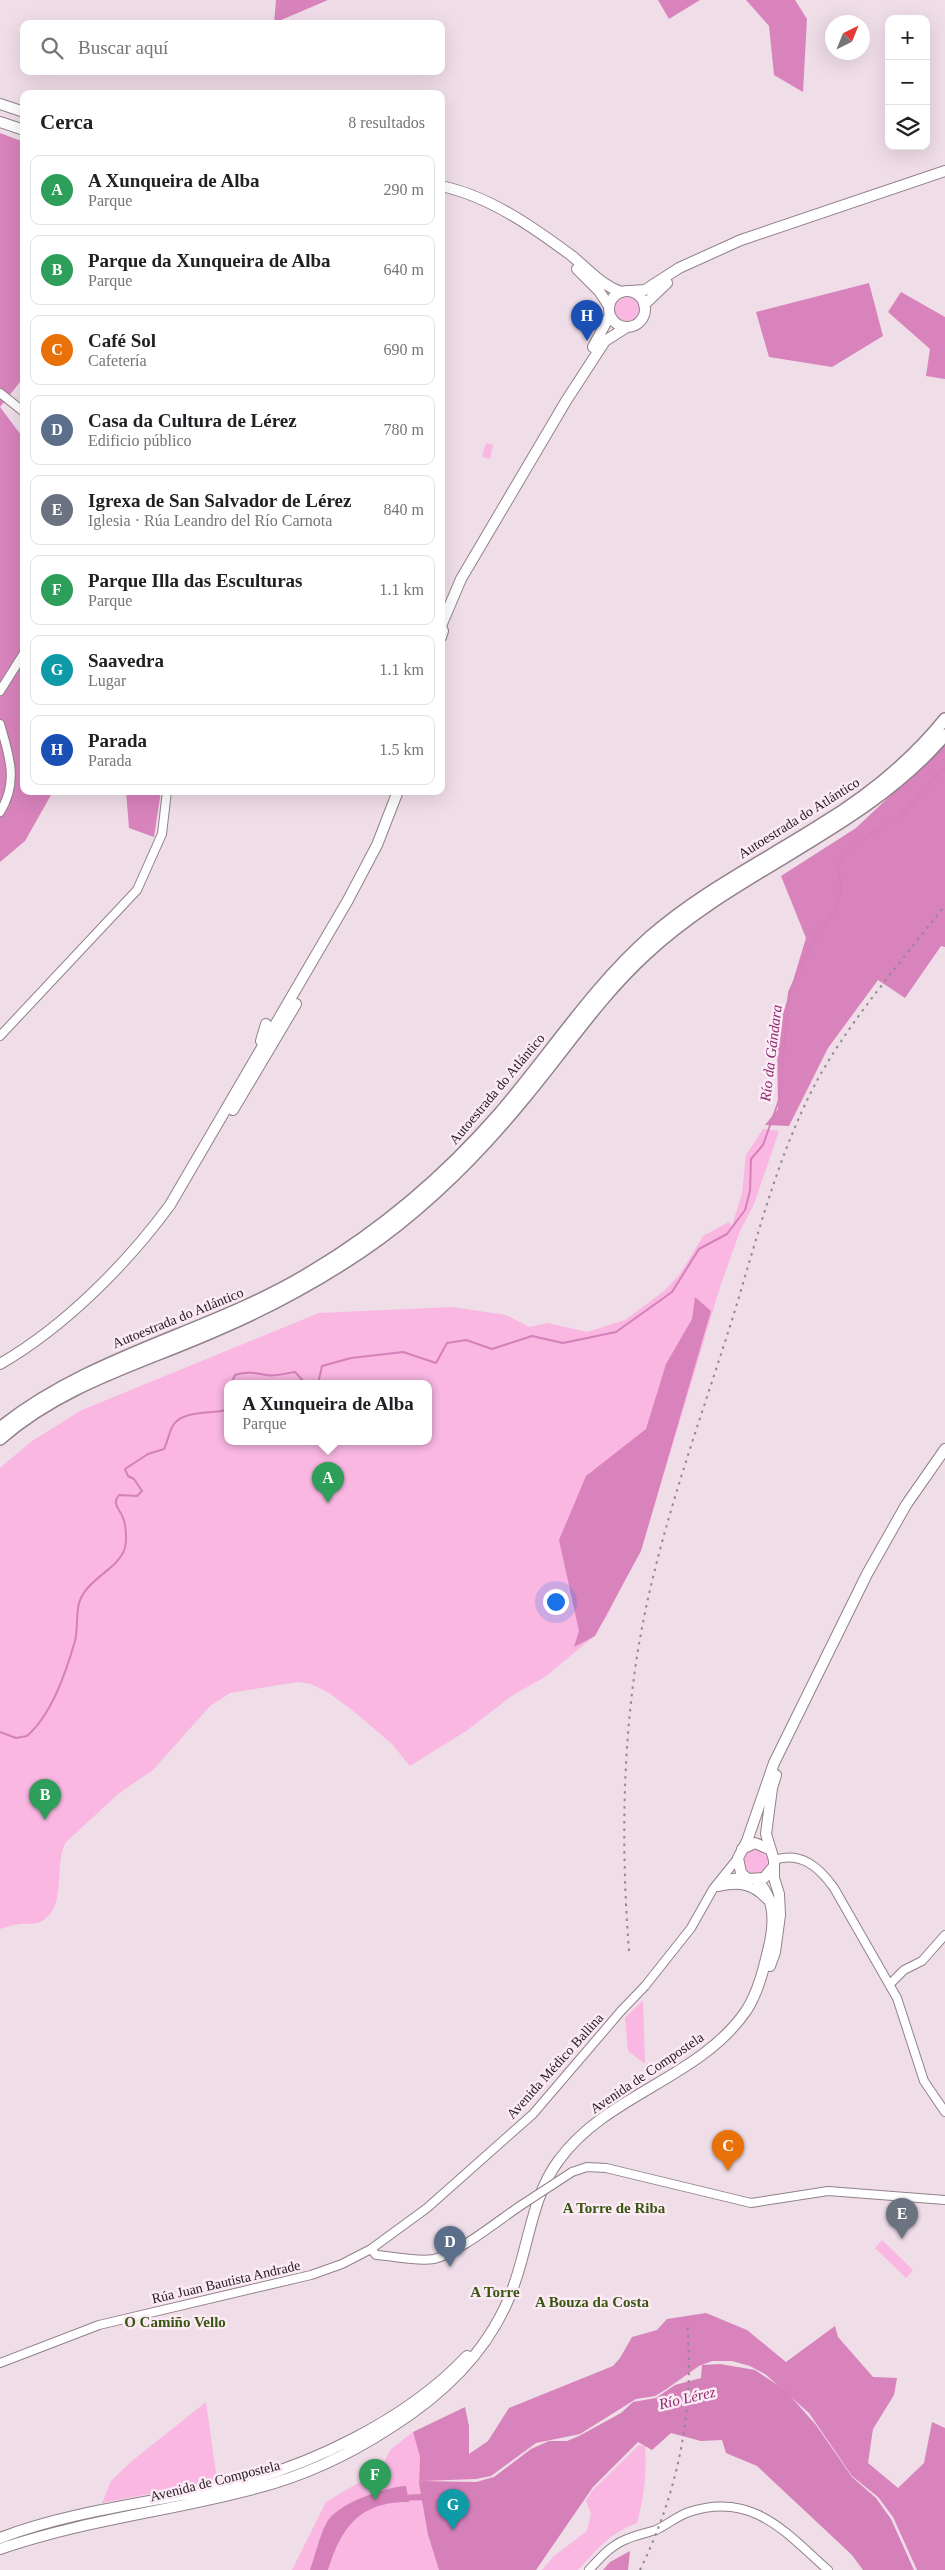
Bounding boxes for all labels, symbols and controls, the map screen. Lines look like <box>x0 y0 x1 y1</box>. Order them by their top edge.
north arrow <box>825 15 870 60</box>
map controls <box>885 15 930 150</box>
button: + <box>885 15 930 60</box>
search box <box>20 20 445 75</box>
icon: search <box>38 34 66 62</box>
text: Buscar aquí <box>78 37 168 58</box>
button: − <box>885 60 930 105</box>
button: layers <box>885 105 930 150</box>
text: Cerca <box>40 110 93 134</box>
text: 8 resultados <box>348 114 425 131</box>
text: A Xunqueira de Alba <box>88 170 260 191</box>
text: A <box>51 181 63 198</box>
text: 290 m <box>384 181 424 198</box>
text: Parque <box>88 192 132 209</box>
text: Parque da Xunqueira de Alba <box>88 250 330 271</box>
text: B <box>52 261 62 278</box>
text: 640 m <box>384 261 424 278</box>
text: Parque <box>88 272 132 289</box>
pin: H <box>571 300 603 341</box>
text: Café Sol <box>88 330 156 351</box>
text: C <box>51 341 63 358</box>
text: 690 m <box>384 341 424 358</box>
text: Cafetería <box>88 352 147 369</box>
text: Casa da Cultura de Lérez <box>88 410 297 431</box>
text: D <box>51 421 63 438</box>
text: 780 m <box>384 421 424 438</box>
text: Edificio público <box>88 432 192 449</box>
text: Igrexa de San Salvador de Lérez <box>88 490 351 511</box>
text: E <box>52 501 62 518</box>
text: 840 m <box>384 501 424 518</box>
text: Iglesia · Rúa Leandro del Río Carnota <box>88 512 332 529</box>
text: Parque Illa das Esculturas <box>88 570 303 591</box>
text: F <box>52 581 62 598</box>
text: 1.1 km <box>380 581 424 598</box>
text: Parque <box>88 592 132 609</box>
text: Saavedra <box>88 650 164 671</box>
text: G <box>51 661 63 678</box>
text: 1.1 km <box>380 661 424 678</box>
text: Lugar <box>88 672 126 689</box>
text: Parada <box>88 730 147 751</box>
text: H <box>51 741 63 758</box>
text: 1.5 km <box>380 741 424 758</box>
text: Parada <box>88 752 132 769</box>
street label: Autoestrada do Atlántico <box>736 775 862 861</box>
water label: Río da Gándara <box>757 1004 785 1103</box>
street label: Autoestrada do Atlántico <box>446 1031 548 1147</box>
street label: Autoestrada do Atlántico <box>110 1285 246 1351</box>
popup <box>224 1380 432 1445</box>
text: A Xunqueira de Alba <box>242 1393 414 1414</box>
text: Parque <box>242 1415 287 1432</box>
pin: A <box>312 1462 344 1503</box>
your location <box>543 1589 569 1615</box>
pin: B <box>29 1779 61 1820</box>
street label: Avenida Médico Ballina <box>504 2010 607 2122</box>
street label: Avenida de Compostela <box>587 2029 707 2117</box>
pin: C <box>712 2130 744 2171</box>
pin: E <box>886 2198 918 2239</box>
district label: A Torre de Riba <box>563 2200 666 2216</box>
pin: D <box>434 2226 466 2267</box>
street label: Rúa Juan Bautista Andrade <box>150 2258 302 2306</box>
district label: A Torre <box>470 2284 520 2300</box>
district label: A Bouza da Costa <box>535 2294 649 2310</box>
district label: O Camiño Vello <box>124 2314 226 2330</box>
water label: Río Lérez <box>656 2384 717 2412</box>
street label: Avenida de Compostela <box>148 2457 282 2504</box>
pin: F <box>359 2459 391 2500</box>
pin: G <box>437 2489 469 2530</box>

